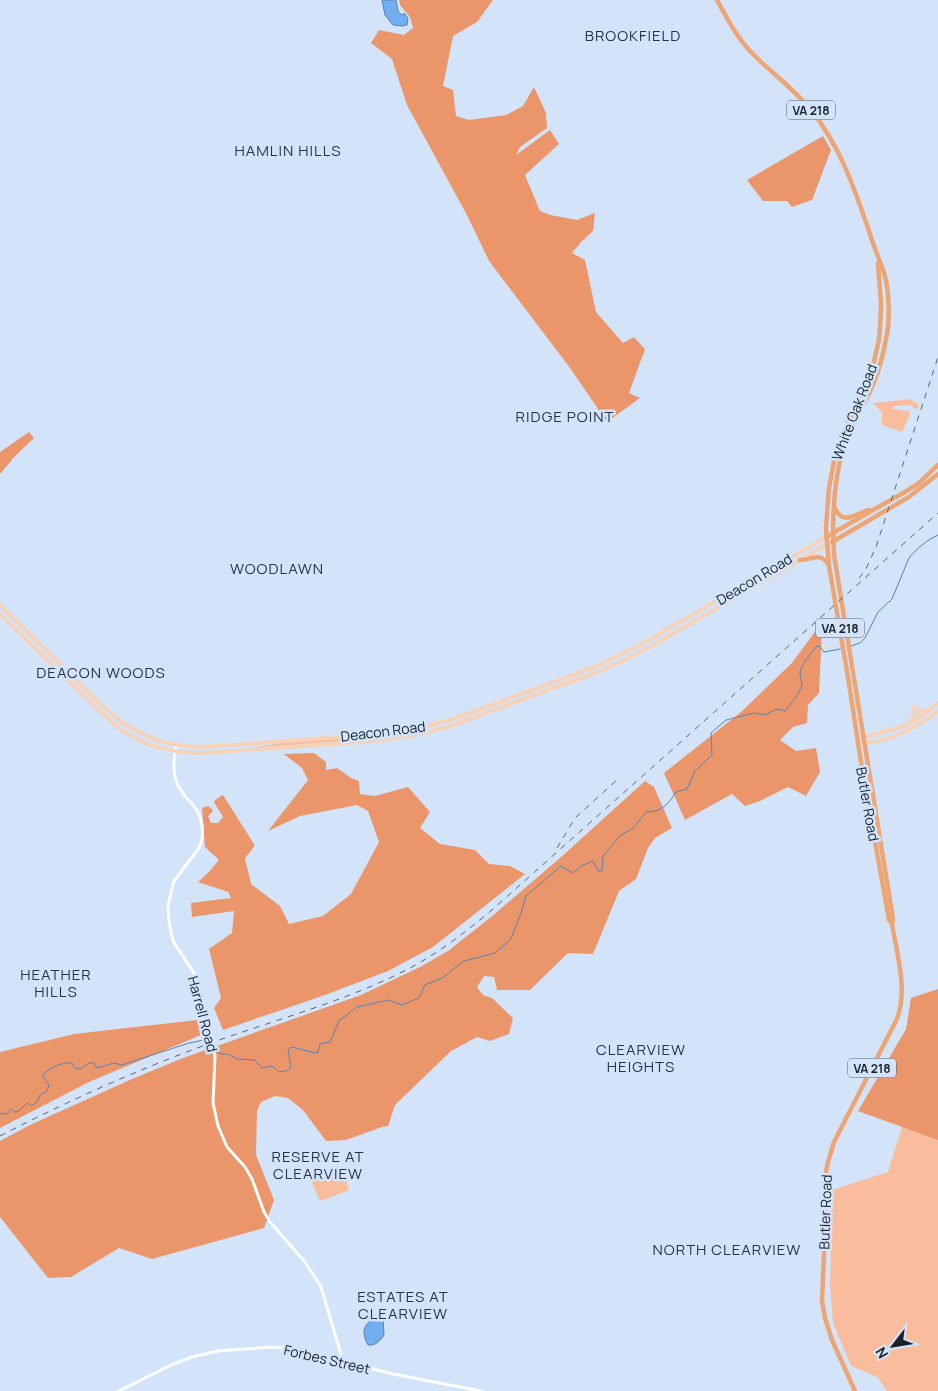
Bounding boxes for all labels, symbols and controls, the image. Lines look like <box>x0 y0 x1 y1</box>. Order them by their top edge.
district label: BROOKFIELD <box>585 25 681 46</box>
road number: VA 218 <box>787 100 835 120</box>
district label: HAMLIN HILLS <box>234 140 342 161</box>
street label: White Oak Road <box>827 361 881 463</box>
district label: RIDGE POINT <box>516 406 614 427</box>
street label: Deacon Road <box>713 549 795 609</box>
district label: WOODLAWN <box>230 558 324 579</box>
road number: VA 218 <box>816 618 864 638</box>
district label: DEACON WOODS <box>36 662 166 683</box>
street label: Deacon Road <box>339 716 427 746</box>
street label: Butler Road <box>852 765 884 843</box>
district label: HEATHER HILLS <box>20 964 92 1002</box>
street label: Harrell Road <box>184 974 222 1054</box>
district label: CLEARVIEW HEIGHTS <box>596 1039 686 1077</box>
road number: VA 218 <box>848 1058 896 1078</box>
district label: RESERVE AT CLEARVIEW <box>271 1146 365 1184</box>
street label: Butler Road <box>814 1174 836 1250</box>
district label: NORTH CLEARVIEW <box>653 1239 801 1260</box>
district label: ESTATES AT CLEARVIEW <box>357 1286 449 1324</box>
north arrow <box>868 1321 918 1371</box>
street label: Forbes Street <box>282 1340 372 1378</box>
text: N <box>871 1344 892 1362</box>

